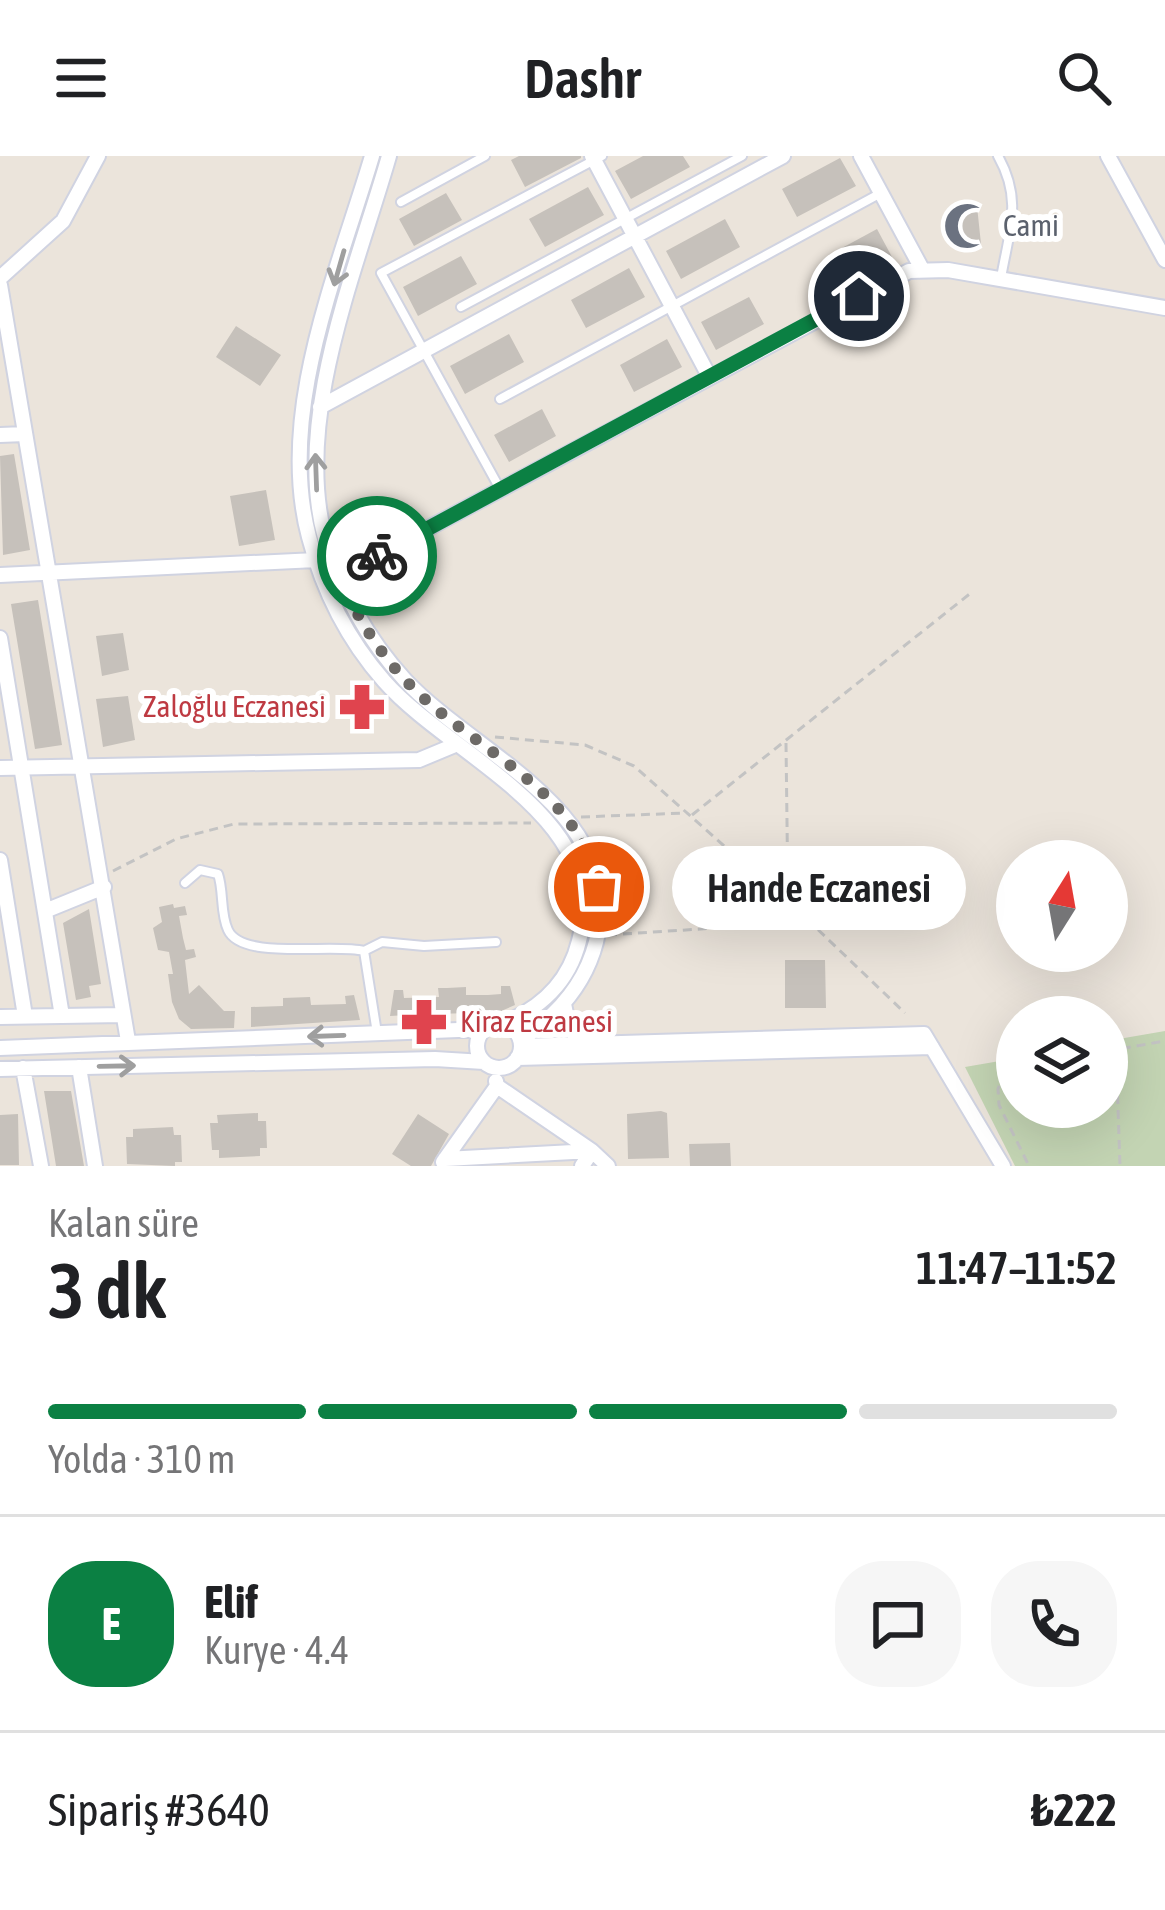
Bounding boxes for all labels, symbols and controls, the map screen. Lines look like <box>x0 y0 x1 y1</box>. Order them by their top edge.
icon: menu <box>48 45 114 111</box>
icon: search <box>1051 45 1117 111</box>
text: Dashr <box>524 48 641 109</box>
mosque icon: Cami <box>942 201 992 251</box>
place label: Cami <box>1003 208 1059 242</box>
pin <box>808 245 910 347</box>
one-way arrow <box>327 248 349 286</box>
icon: home <box>826 263 892 329</box>
one-way arrow <box>305 453 328 492</box>
courier <box>317 496 437 616</box>
icon: bike <box>344 523 410 589</box>
pharmacy icon: Zaloğlu Eczanesi <box>337 682 387 732</box>
place label: Zaloğlu Eczanesi <box>143 689 326 723</box>
pin <box>548 836 650 938</box>
north arrow <box>996 840 1128 972</box>
map controls <box>996 840 1128 1128</box>
callout: Hande Eczanesi <box>671 845 965 929</box>
icon: bag <box>566 854 632 920</box>
text: Hande Eczanesi <box>707 866 931 910</box>
button: layers <box>996 996 1128 1128</box>
pharmacy icon: Kiraz Eczanesi <box>399 997 449 1047</box>
place label: Kiraz Eczanesi <box>460 1004 613 1038</box>
one-way arrow <box>307 1025 346 1048</box>
one-way arrow <box>97 1054 136 1077</box>
text: Kalan süre <box>48 1201 199 1245</box>
text: 11:47–11:52 <box>916 1242 1117 1294</box>
text: 3 dk <box>48 1245 167 1335</box>
text: Yolda · 310 m <box>48 1437 235 1481</box>
button: chat <box>835 1561 961 1687</box>
button: phone <box>991 1561 1117 1687</box>
text: Elif <box>204 1576 258 1628</box>
text: E <box>101 1598 121 1650</box>
text: Kurye · 4.4 <box>204 1628 349 1672</box>
text: Sipariş #3640 <box>48 1784 270 1836</box>
text: ₺222 <box>1031 1784 1117 1836</box>

